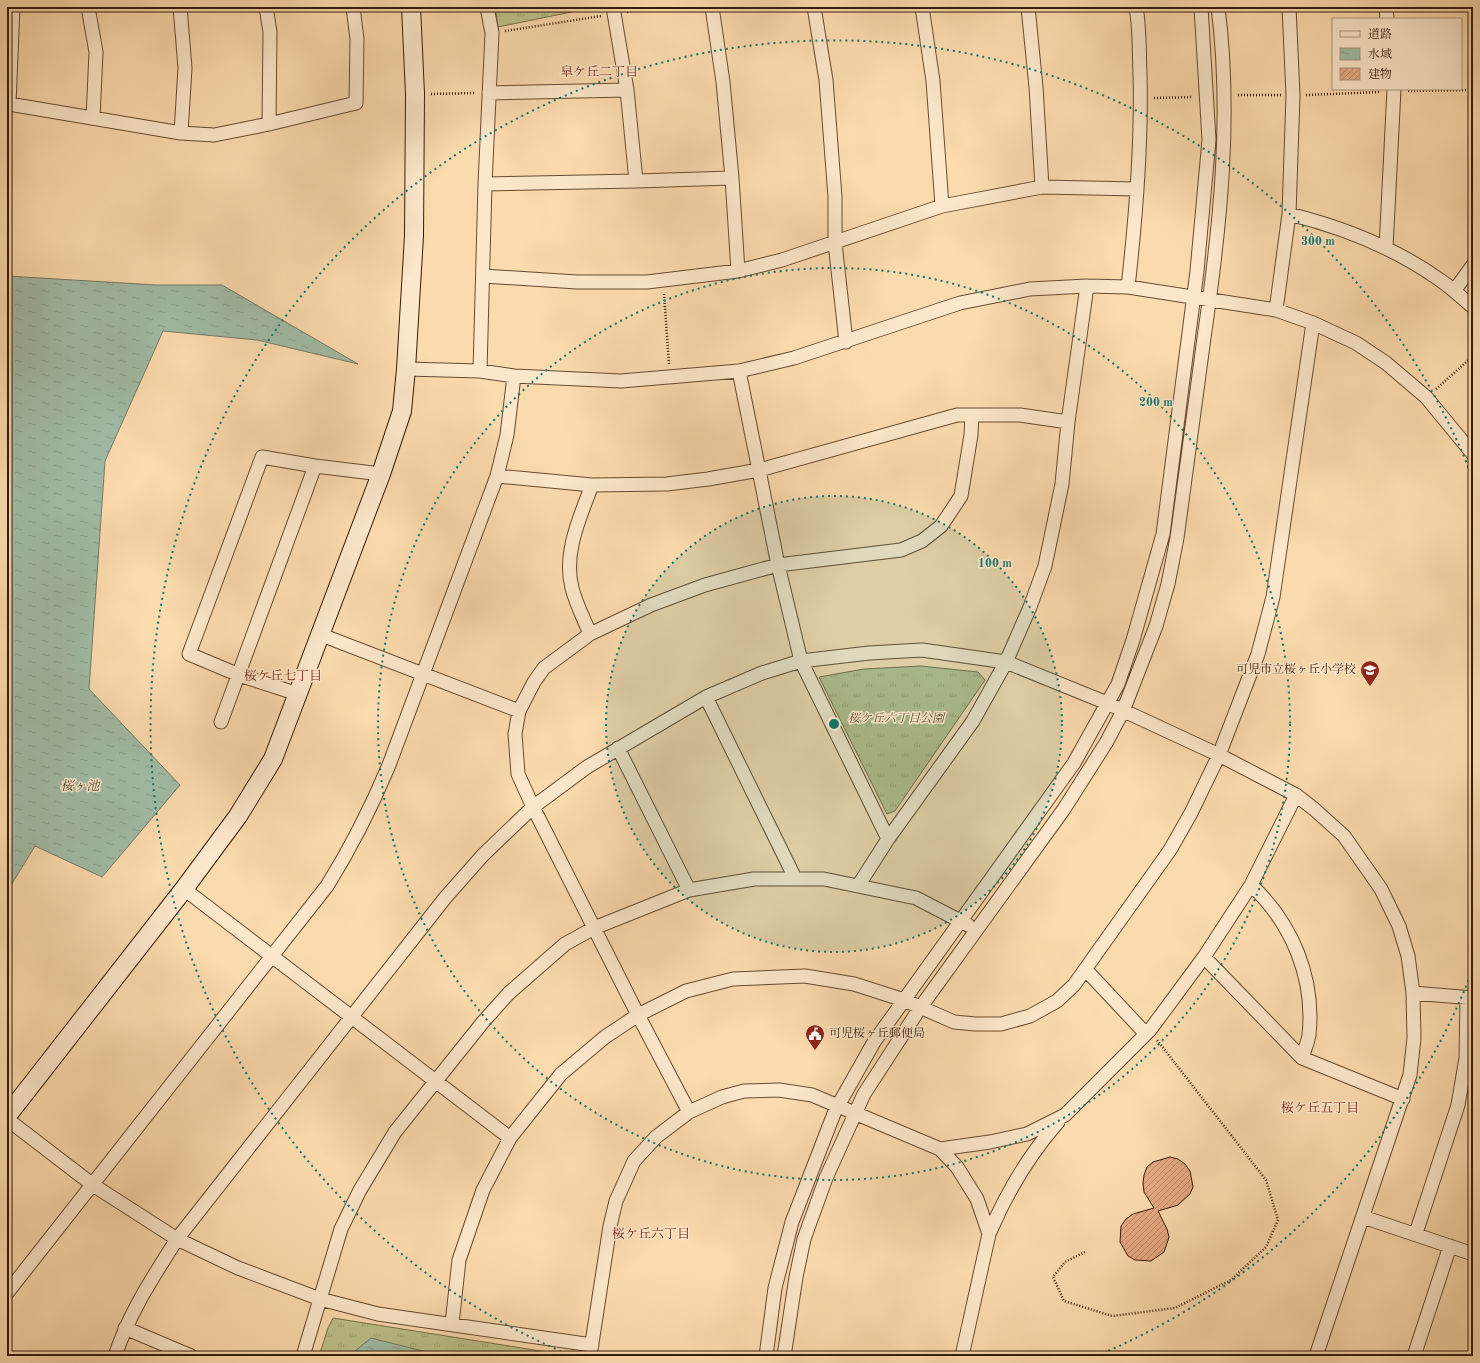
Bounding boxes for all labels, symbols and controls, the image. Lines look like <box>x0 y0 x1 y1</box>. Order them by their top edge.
legend <box>1332 18 1462 90</box>
text: 道路 <box>1368 27 1392 41</box>
text: 水域 <box>1368 47 1392 61</box>
district label: 皐ケ丘二丁目 <box>560 64 638 79</box>
text: 建物 <box>1368 67 1392 81</box>
text: 300 m <box>1301 236 1335 248</box>
text: 200 m <box>1139 397 1173 409</box>
text: 100 m <box>978 558 1012 570</box>
school or university icon: 可児市立桜ヶ丘小学校 <box>1359 659 1381 687</box>
place label: 可児市立桜ヶ丘小学校 <box>1236 662 1356 676</box>
district label: 桜ケ丘七丁目 <box>244 669 322 683</box>
park label: 桜ケ丘六丁目公園 <box>848 711 946 725</box>
centre of rings <box>827 717 841 731</box>
water label: 桜ヶ池 <box>60 779 101 793</box>
public building icon: 可児桜ヶ丘郵便局 <box>804 1023 826 1051</box>
place label: 可児桜ヶ丘郵便局 <box>829 1026 925 1040</box>
district label: 桜ケ丘五丁目 <box>1281 1101 1359 1115</box>
district label: 桜ケ丘六丁目 <box>612 1227 690 1241</box>

